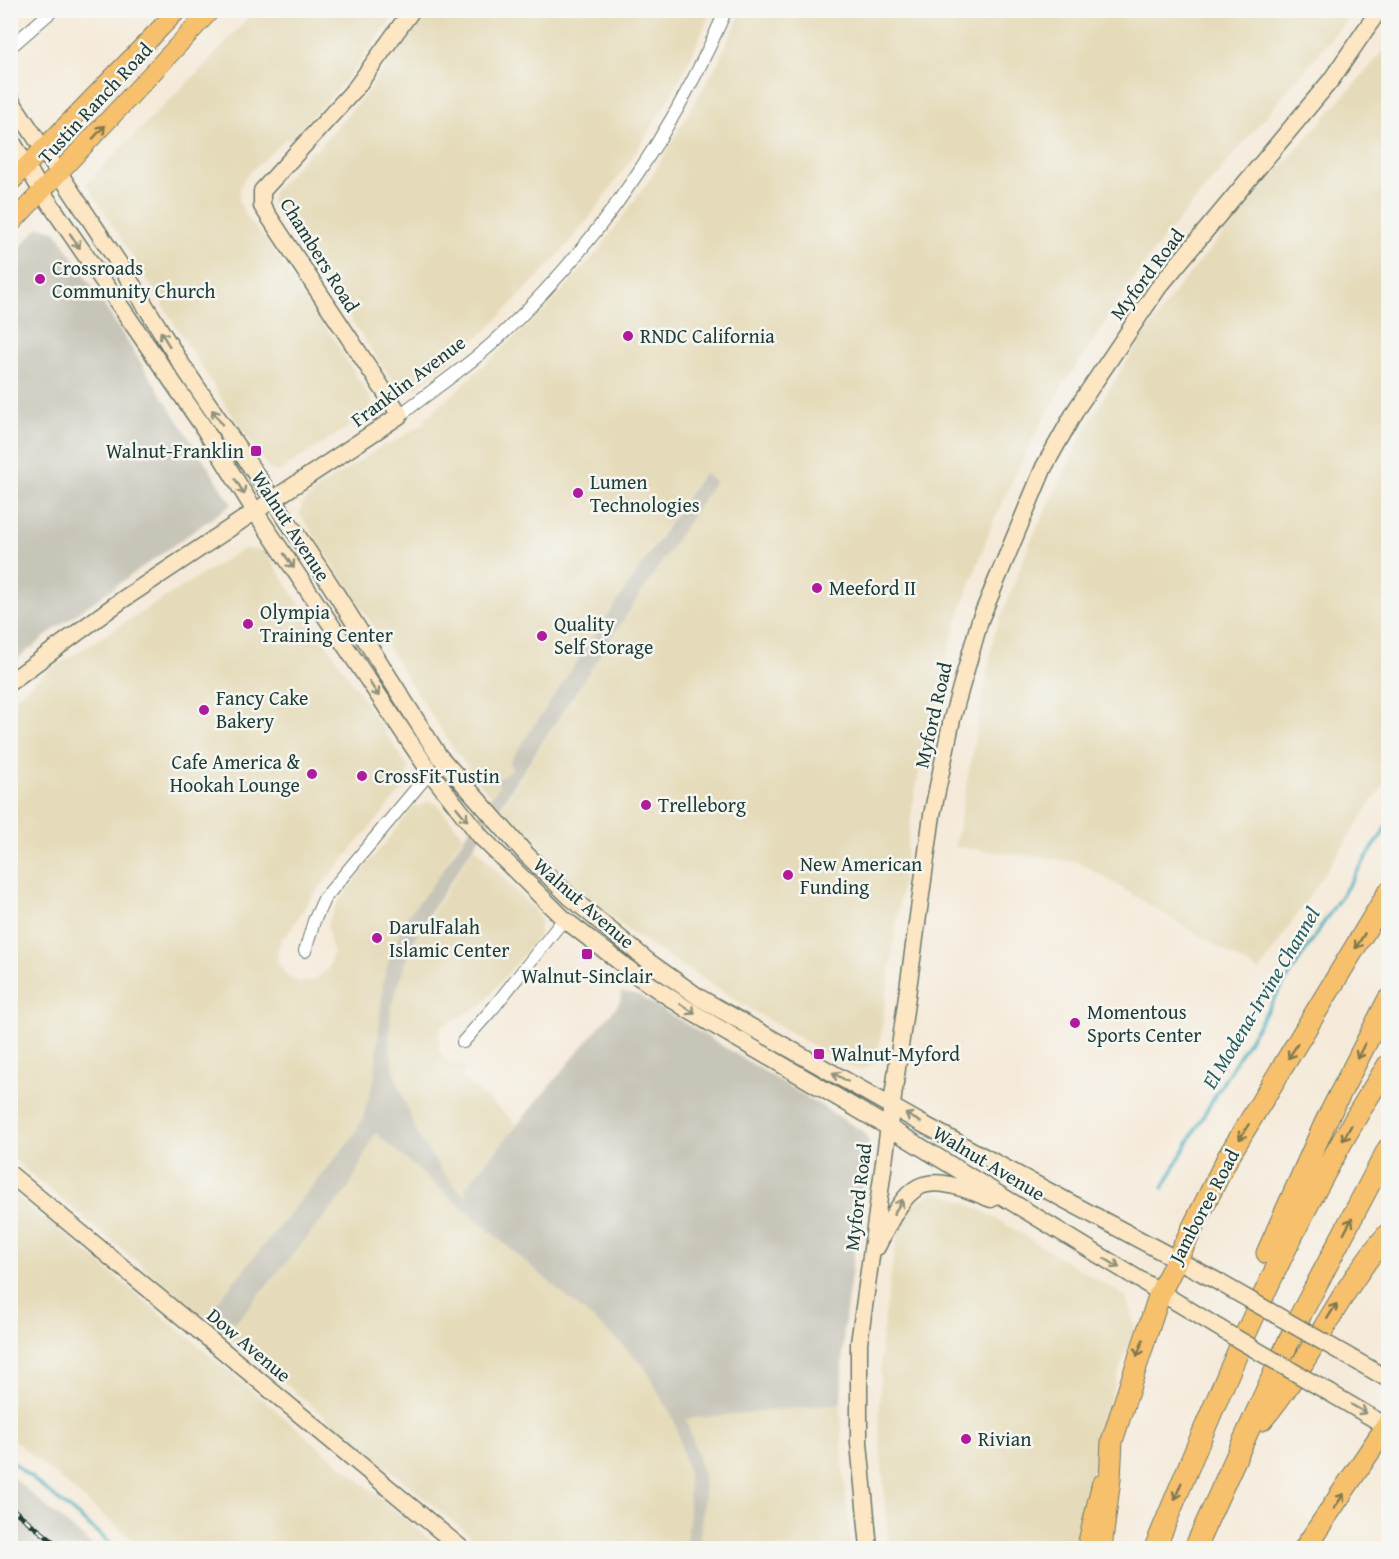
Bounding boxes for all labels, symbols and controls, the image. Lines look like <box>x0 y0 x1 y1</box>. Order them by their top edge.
street label: Tustin Ranch Road <box>31 35 159 170</box>
one-way arrow <box>92 124 106 139</box>
street label: Chambers Road <box>274 192 367 318</box>
street label: Myford Road <box>1103 222 1191 326</box>
one-way arrow <box>69 232 81 249</box>
place label: Crossroads Community Church <box>52 253 216 305</box>
marker: Crossroads Community Church <box>33 272 47 286</box>
place label: RNDC California <box>640 321 775 350</box>
street label: Franklin Avenue <box>344 328 471 433</box>
marker: RNDC California <box>621 329 635 343</box>
one-way arrow <box>159 331 171 348</box>
one-way arrow <box>211 410 223 426</box>
place label: Walnut-Franklin <box>106 436 244 465</box>
marker: Walnut-Franklin <box>249 444 263 458</box>
street label: Walnut Avenue <box>245 465 338 587</box>
place label: Lumen Technologies <box>590 467 700 519</box>
one-way arrow <box>235 478 247 495</box>
marker: Lumen Technologies <box>571 486 585 500</box>
one-way arrow <box>282 553 295 570</box>
place label: Meeford II <box>829 573 916 602</box>
marker: Meeford II <box>810 581 824 595</box>
place label: Olympia Training Center <box>260 597 393 649</box>
place label: Quality Self Storage <box>554 609 653 661</box>
marker: Olympia Training Center <box>241 617 255 631</box>
marker: Quality Self Storage <box>535 629 549 643</box>
street label: Myford Road <box>906 659 959 771</box>
one-way arrow <box>369 680 381 697</box>
place label: Fancy Cake Bakery <box>216 683 308 735</box>
marker: Fancy Cake Bakery <box>197 703 211 717</box>
place label: Cafe America & Hookah Lounge <box>170 747 300 799</box>
place label: CrossFit Tustin <box>374 761 500 790</box>
marker: Cafe America & Hookah Lounge <box>305 767 319 781</box>
marker: CrossFit Tustin <box>355 769 369 783</box>
place label: Trelleborg <box>658 790 746 819</box>
marker: Trelleborg <box>639 798 653 812</box>
one-way arrow <box>456 806 469 822</box>
place label: New American Funding <box>800 849 922 901</box>
street label: Walnut Avenue <box>527 850 641 955</box>
marker: New American Funding <box>781 868 795 882</box>
water label: El Modena-Irvine Channel <box>1193 901 1327 1095</box>
place label: DarulFalah Islamic Center <box>389 912 510 964</box>
marker: DarulFalah Islamic Center <box>370 931 384 945</box>
one-way arrow <box>1353 932 1365 949</box>
marker: Walnut-Sinclair <box>580 947 594 961</box>
place label: Walnut-Sinclair <box>521 961 653 990</box>
place label: Momentous Sports Center <box>1087 997 1202 1049</box>
one-way arrow <box>679 1003 696 1016</box>
marker: Momentous Sports Center <box>1068 1016 1082 1030</box>
place label: Walnut-Myford <box>831 1039 960 1068</box>
one-way arrow <box>1355 1042 1366 1060</box>
one-way arrow <box>1287 1043 1299 1059</box>
marker: Walnut-Myford <box>812 1047 826 1061</box>
one-way arrow <box>832 1071 849 1083</box>
one-way arrow <box>905 1112 922 1124</box>
street label: Walnut Avenue <box>928 1118 1051 1208</box>
one-way arrow <box>1237 1123 1249 1140</box>
one-way arrow <box>1341 1124 1353 1141</box>
street label: Myford Road <box>837 1141 879 1252</box>
street label: Jamboree Road <box>1160 1143 1246 1271</box>
one-way arrow <box>892 1199 904 1216</box>
one-way arrow <box>1342 1218 1354 1235</box>
one-way arrow <box>1103 1258 1120 1270</box>
street label: Dow Avenue <box>201 1301 298 1389</box>
one-way arrow <box>1327 1303 1339 1320</box>
one-way arrow <box>1134 1338 1145 1357</box>
one-way arrow <box>1350 1403 1367 1415</box>
place label: Rivian <box>978 1424 1031 1453</box>
marker: Rivian <box>959 1432 973 1446</box>
one-way arrow <box>1172 1481 1183 1500</box>
one-way arrow <box>1333 1493 1345 1509</box>

